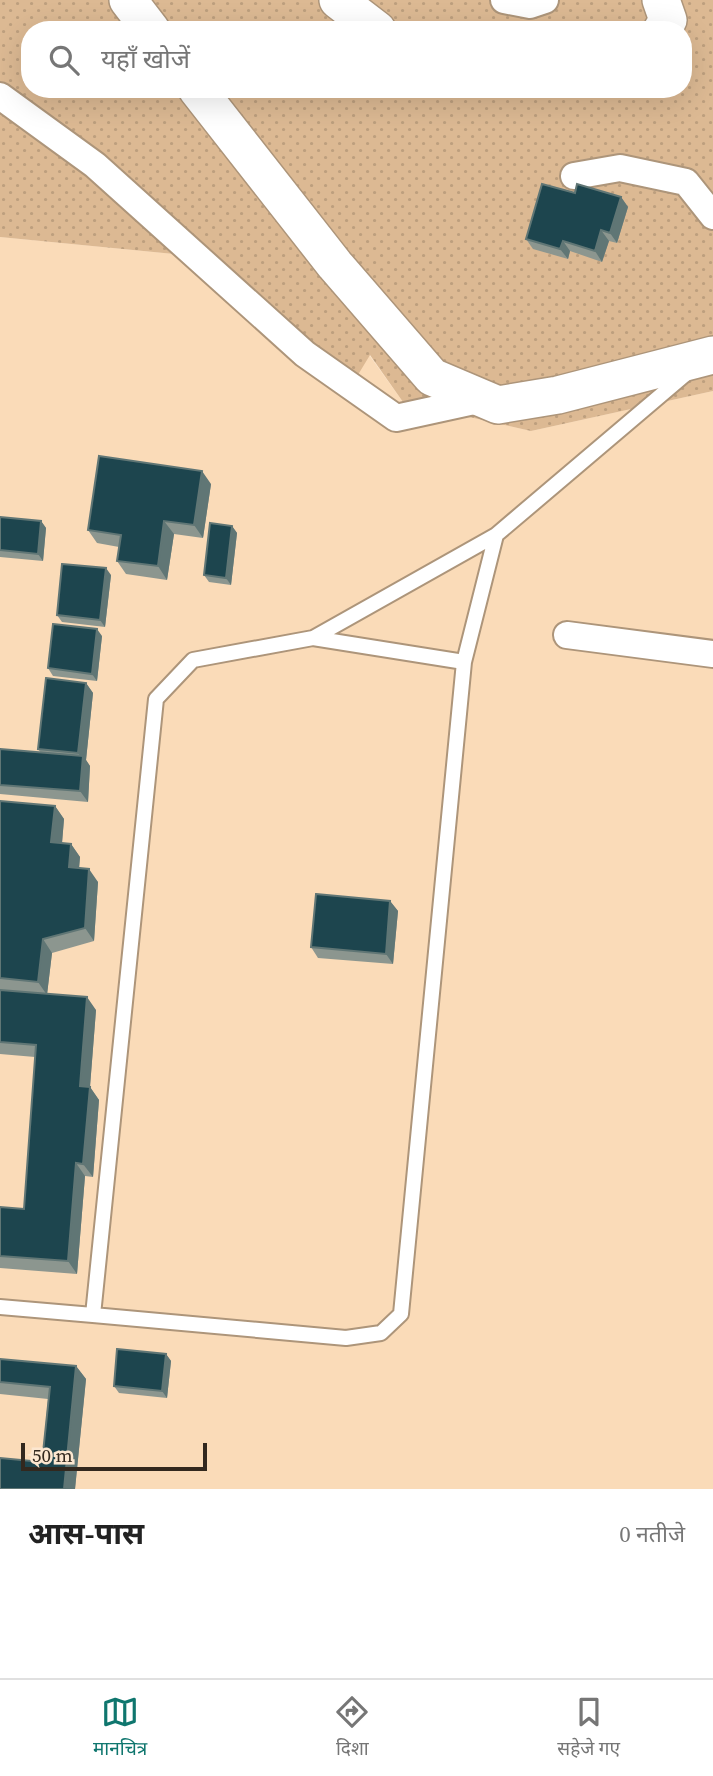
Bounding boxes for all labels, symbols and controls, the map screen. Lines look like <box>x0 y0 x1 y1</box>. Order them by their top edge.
search box <box>21 21 692 98</box>
icon: search <box>45 41 83 79</box>
text: यहाँ खोजें <box>101 41 190 77</box>
scale bar <box>21 1440 206 1472</box>
text: 50 m <box>32 1442 73 1468</box>
text: आस-पास <box>28 1513 144 1554</box>
text: 0 नतीजे <box>619 1518 685 1550</box>
tab: मानचित्र <box>93 1693 147 1763</box>
tab: दिशा <box>333 1693 371 1763</box>
tab: सहेजे गए <box>557 1693 620 1763</box>

